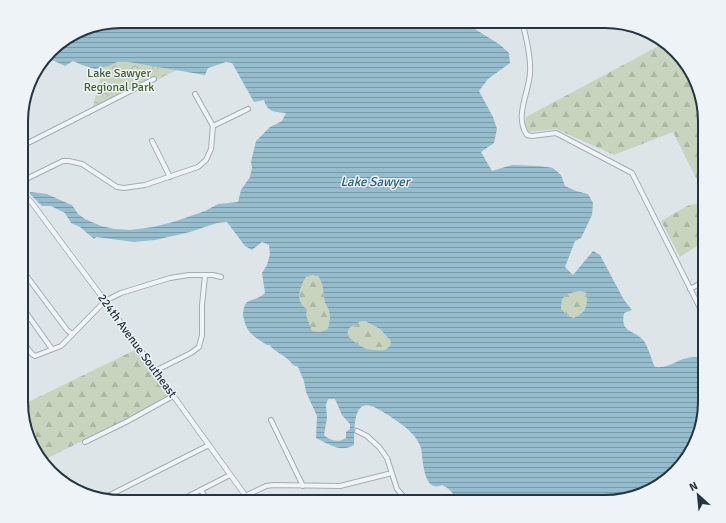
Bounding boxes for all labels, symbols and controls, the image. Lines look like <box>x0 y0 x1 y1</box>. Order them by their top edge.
park label: Lake Sawyer Regional Park <box>84 66 154 95</box>
water label: Lake Sawyer <box>340 174 412 190</box>
street label: 224th Avenue Southeast <box>94 291 180 401</box>
north arrow <box>678 475 718 515</box>
text: N <box>687 479 700 494</box>

